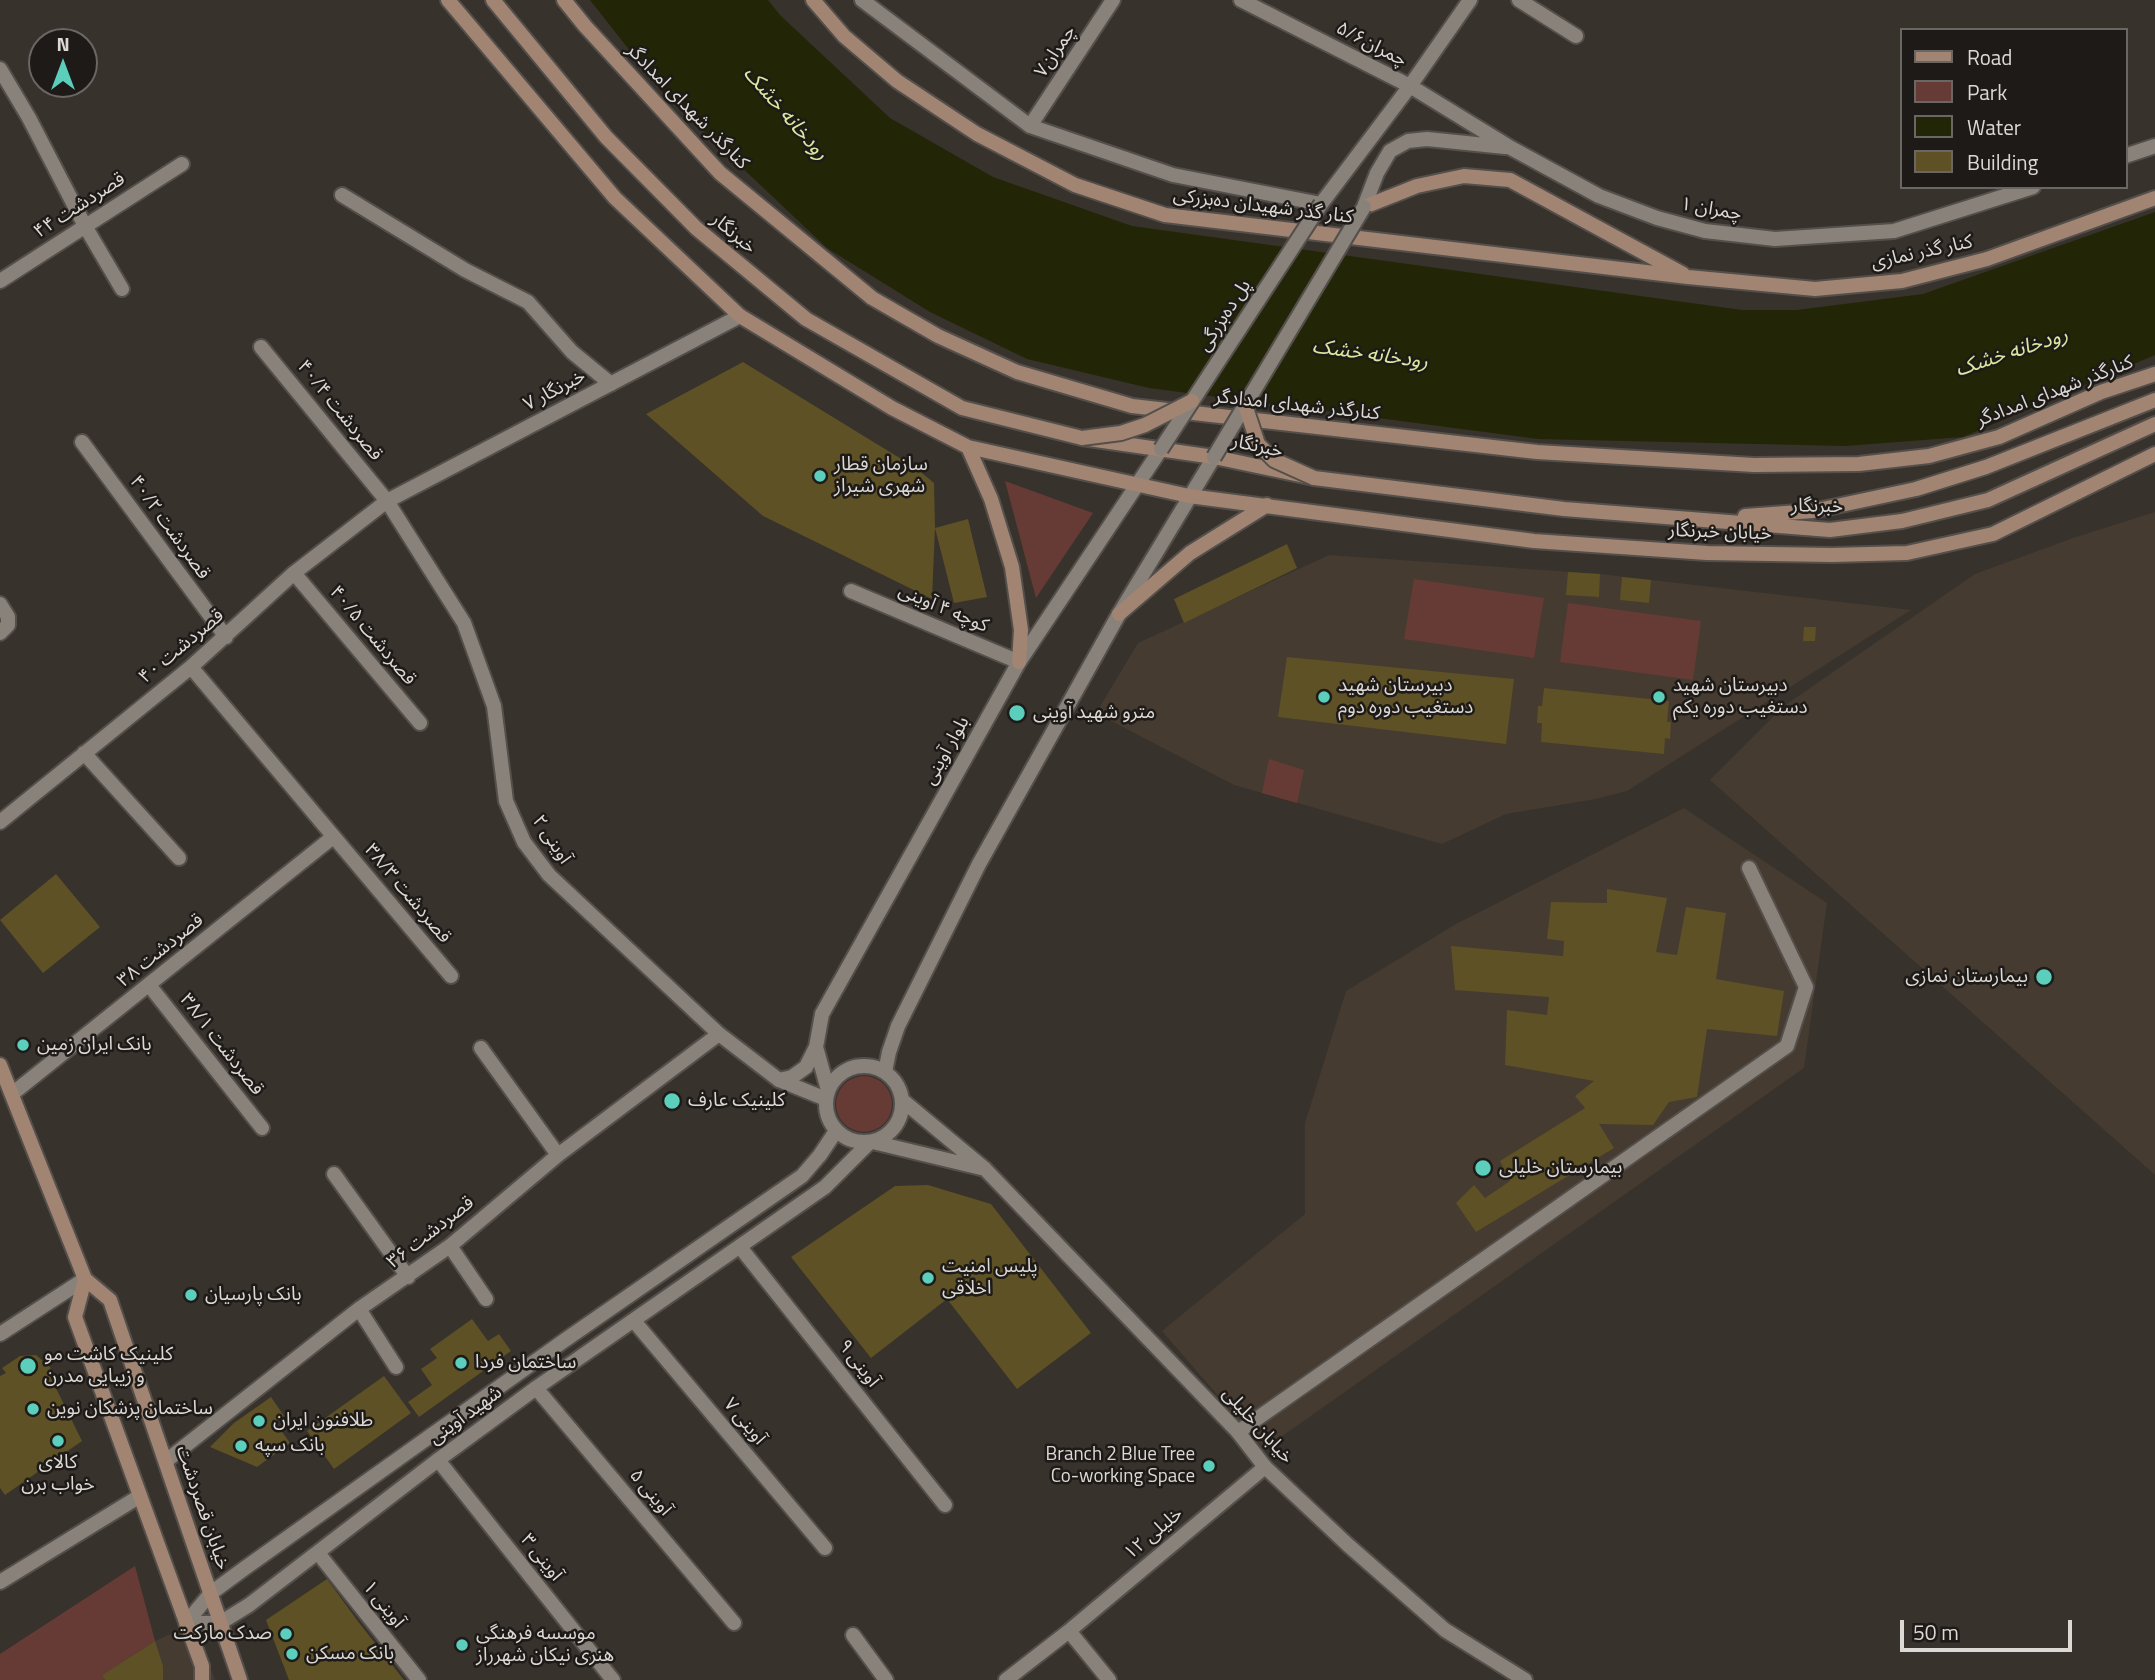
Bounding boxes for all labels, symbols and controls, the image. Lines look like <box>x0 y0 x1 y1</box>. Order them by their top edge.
street label: چمران۵/۶ <box>1332 18 1410 72</box>
street label: چمران۷ <box>1030 22 1082 82</box>
north arrow <box>28 28 98 98</box>
legend <box>1899 28 2127 189</box>
text: N <box>56 29 70 58</box>
street label: کنارگذر شهدای امدادگر <box>621 39 753 175</box>
text: Road <box>1967 41 2012 73</box>
water label: رودخانه خشک <box>737 62 833 166</box>
text: Park <box>1967 76 2007 108</box>
text: Water <box>1967 111 2021 143</box>
text: Building <box>1967 146 2038 178</box>
street label: ۴۴ قصردشت <box>30 168 130 244</box>
street label: کنار گذر شهیدان ده‌بزرکی <box>1172 185 1354 229</box>
street label: چمران ۱ <box>1679 193 1743 227</box>
street label: خبرنگار <box>706 209 760 259</box>
street label: کنار گذر نمازی <box>1869 231 1975 275</box>
street label: پل ده‌بزرگی <box>1193 276 1257 356</box>
water label: رودخانه خشک <box>1953 323 2071 383</box>
water label: رودخانه خشک <box>1310 334 1430 376</box>
street label: کنارگذر شهدای امدادگر <box>1973 352 2137 432</box>
street label: ۴۰/۴ قصردشت <box>291 356 387 466</box>
street label: ۷ خبرنگار <box>520 365 590 417</box>
street label: کنارگذر شهدای امدادگر <box>1213 386 1381 426</box>
street label: خبرنگار <box>1229 430 1285 464</box>
place label: سازمان قطار شهری شیراز <box>834 454 928 498</box>
marker: سازمان قطار شهری شیراز <box>812 468 828 484</box>
street label: ۴۰/۲ قصردشت <box>124 472 214 584</box>
street label: خبرنگار <box>1791 495 1843 519</box>
street label: خیابان خبرنگار <box>1668 520 1772 546</box>
street label: کوچه ۴ آوینی <box>895 580 991 638</box>
street label: ۴۰/۵ قصردشت <box>324 582 420 690</box>
street label: ۴۰ قصردشت <box>135 605 229 689</box>
place label: دبیرستان شهید دستغیب دوره دوم <box>1338 675 1473 719</box>
place label: دبیرستان شهید دستغیب دوره یکم <box>1673 675 1808 719</box>
marker: دبیرستان شهید دستغیب دوره دوم <box>1316 689 1332 705</box>
marker: دبیرستان شهید دستغیب دوره یکم <box>1651 689 1667 705</box>
place label: مترو شهید آوینی <box>1033 702 1155 724</box>
marker: مترو شهید آوینی <box>1007 703 1027 723</box>
street label: بلوار آوینی <box>919 713 975 789</box>
street label: ۲ آوینی <box>526 811 576 869</box>
street label: ۳۸/۳ قصردشت <box>359 840 455 948</box>
street label: ۳۸ قصردشت <box>113 909 209 993</box>
place label: بیمارستان نمازی <box>1905 966 2028 988</box>
marker: بیمارستان نمازی <box>2034 967 2054 987</box>
street label: ۳۸/۱ قصردشت <box>174 990 268 1100</box>
place label: بانک ایران زمین <box>37 1034 152 1056</box>
marker: بانک ایران زمین <box>15 1037 31 1053</box>
place label: کلینیک عارف <box>688 1090 785 1112</box>
marker: کلینیک عارف <box>662 1091 682 1111</box>
place label: بیمارستان خلیلی <box>1499 1157 1622 1179</box>
marker: بیمارستان خلیلی <box>1473 1158 1493 1178</box>
street label: ۳۶ قصردشت <box>383 1192 479 1274</box>
place label: پلیس امنیت اخلاقی <box>942 1256 1038 1300</box>
marker: پلیس امنیت اخلاقی <box>920 1270 936 1286</box>
place label: بانک پارسیان <box>205 1284 302 1306</box>
marker: بانک پارسیان <box>183 1287 199 1303</box>
street label: ۹ آوینی <box>832 1336 884 1392</box>
place label: کلینیک کاشت مو و زیبایی مدرن <box>44 1344 173 1388</box>
place label: ساختمان فردا <box>475 1352 576 1374</box>
marker: ساختمان فردا <box>453 1355 469 1371</box>
marker: کلینیک کاشت مو و زیبایی مدرن <box>18 1356 38 1376</box>
street label: شهید آوینی <box>425 1382 507 1450</box>
street label: خیابان خلیلی <box>1217 1383 1297 1469</box>
street label: ۷ آوینی <box>718 1394 770 1450</box>
place label: ساختمان پزشکان نوین <box>47 1398 213 1420</box>
marker: ساختمان پزشکان نوین <box>25 1401 41 1417</box>
place label: طلافنون ایران <box>273 1410 373 1432</box>
marker: طلافنون ایران <box>251 1413 267 1429</box>
marker: کالای خواب برن <box>50 1433 66 1449</box>
place label: بانک سپه <box>255 1435 325 1457</box>
marker: بانک سپه <box>233 1438 249 1454</box>
street label: خیابان قصردشت <box>170 1443 234 1573</box>
place label: Branch 2 Blue Tree Co-working Space <box>1046 1444 1195 1488</box>
place label: کالای خواب برن <box>21 1452 95 1496</box>
marker: Branch 2 Blue Tree Co-working Space <box>1201 1458 1217 1474</box>
street label: ۵ آوینی <box>624 1465 676 1521</box>
street label: ۱۲ خلیلی <box>1120 1503 1188 1565</box>
street label: ۳ آوینی <box>515 1530 567 1586</box>
street label: ۱ آوینی <box>357 1577 409 1633</box>
scale bar <box>1903 1606 2074 1650</box>
text: 50 m <box>1913 1616 1959 1648</box>
place label: صدک مارکت <box>174 1623 272 1645</box>
place label: موسسه فرهنگی هنری نیکان شهرراز <box>476 1623 614 1667</box>
marker: صدک مارکت <box>278 1626 294 1642</box>
marker: موسسه فرهنگی هنری نیکان شهرراز <box>454 1637 470 1653</box>
place label: بانک مسکن <box>306 1643 394 1665</box>
marker: بانک مسکن <box>284 1646 300 1662</box>

